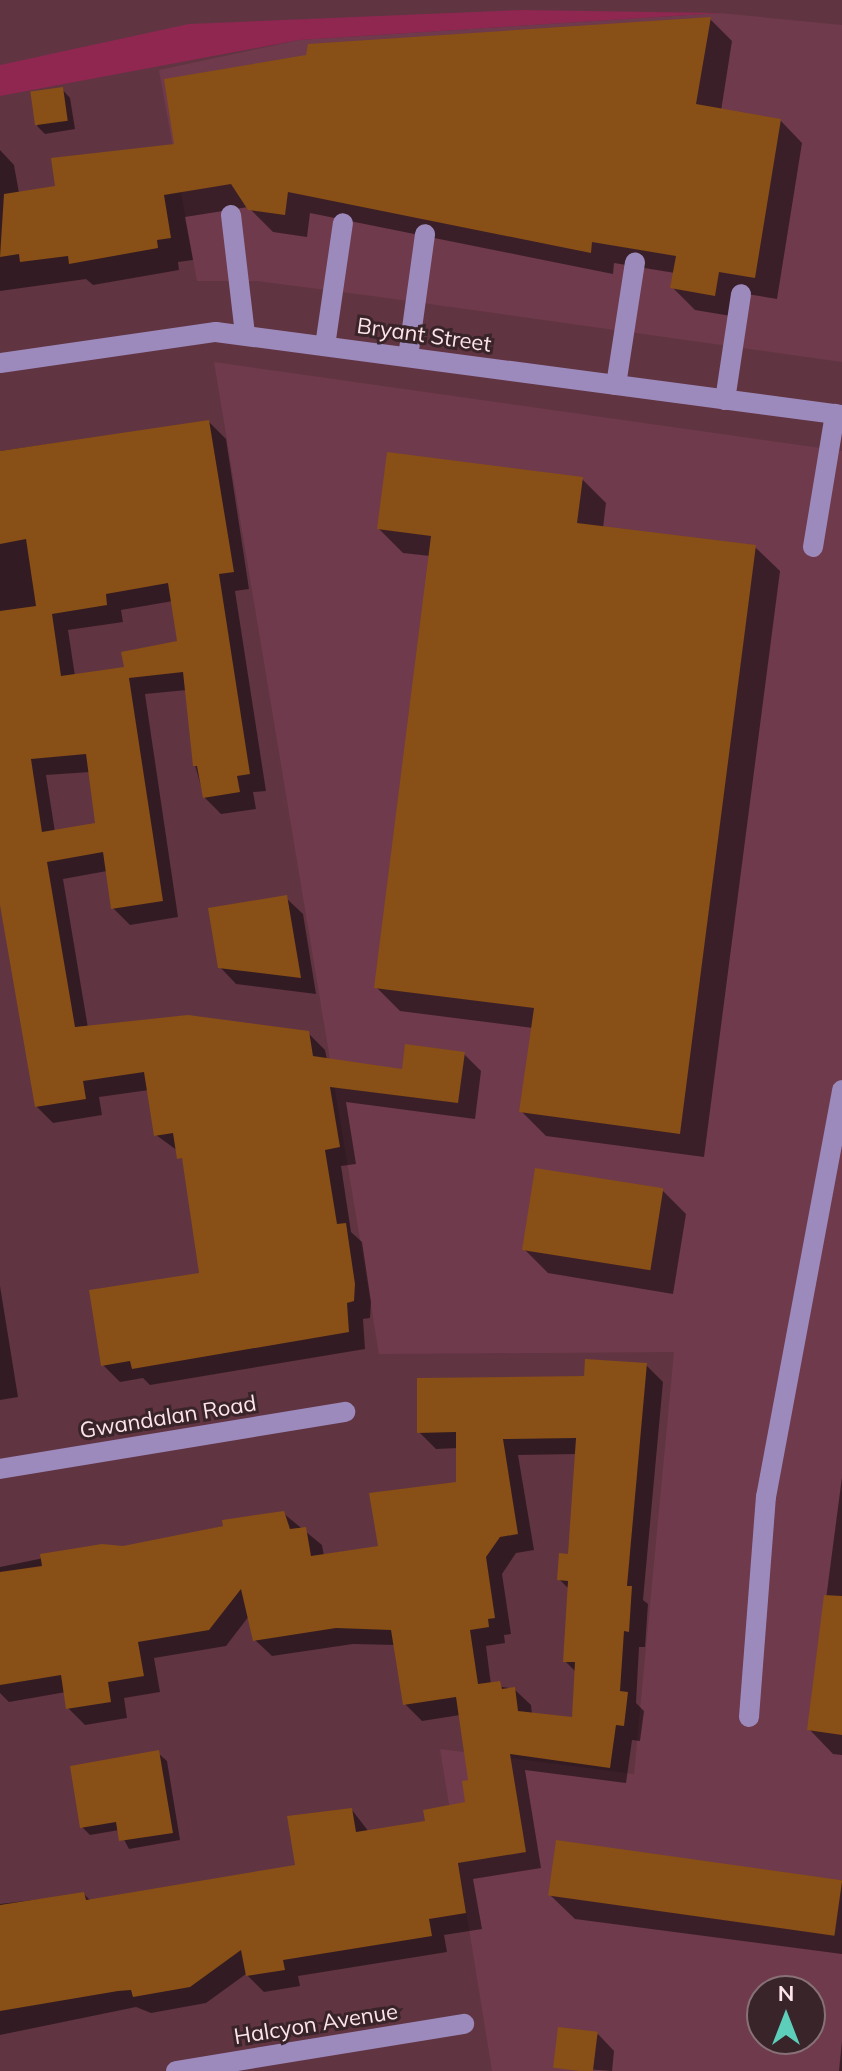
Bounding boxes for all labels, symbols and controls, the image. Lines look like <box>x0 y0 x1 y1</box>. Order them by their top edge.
street label: Bryant Street <box>355 313 493 357</box>
street label: Gwandalan Road <box>78 1390 258 1444</box>
north arrow <box>746 1975 826 2055</box>
text: N <box>778 1979 794 2007</box>
street label: Halcyon Avenue <box>232 1998 400 2050</box>

